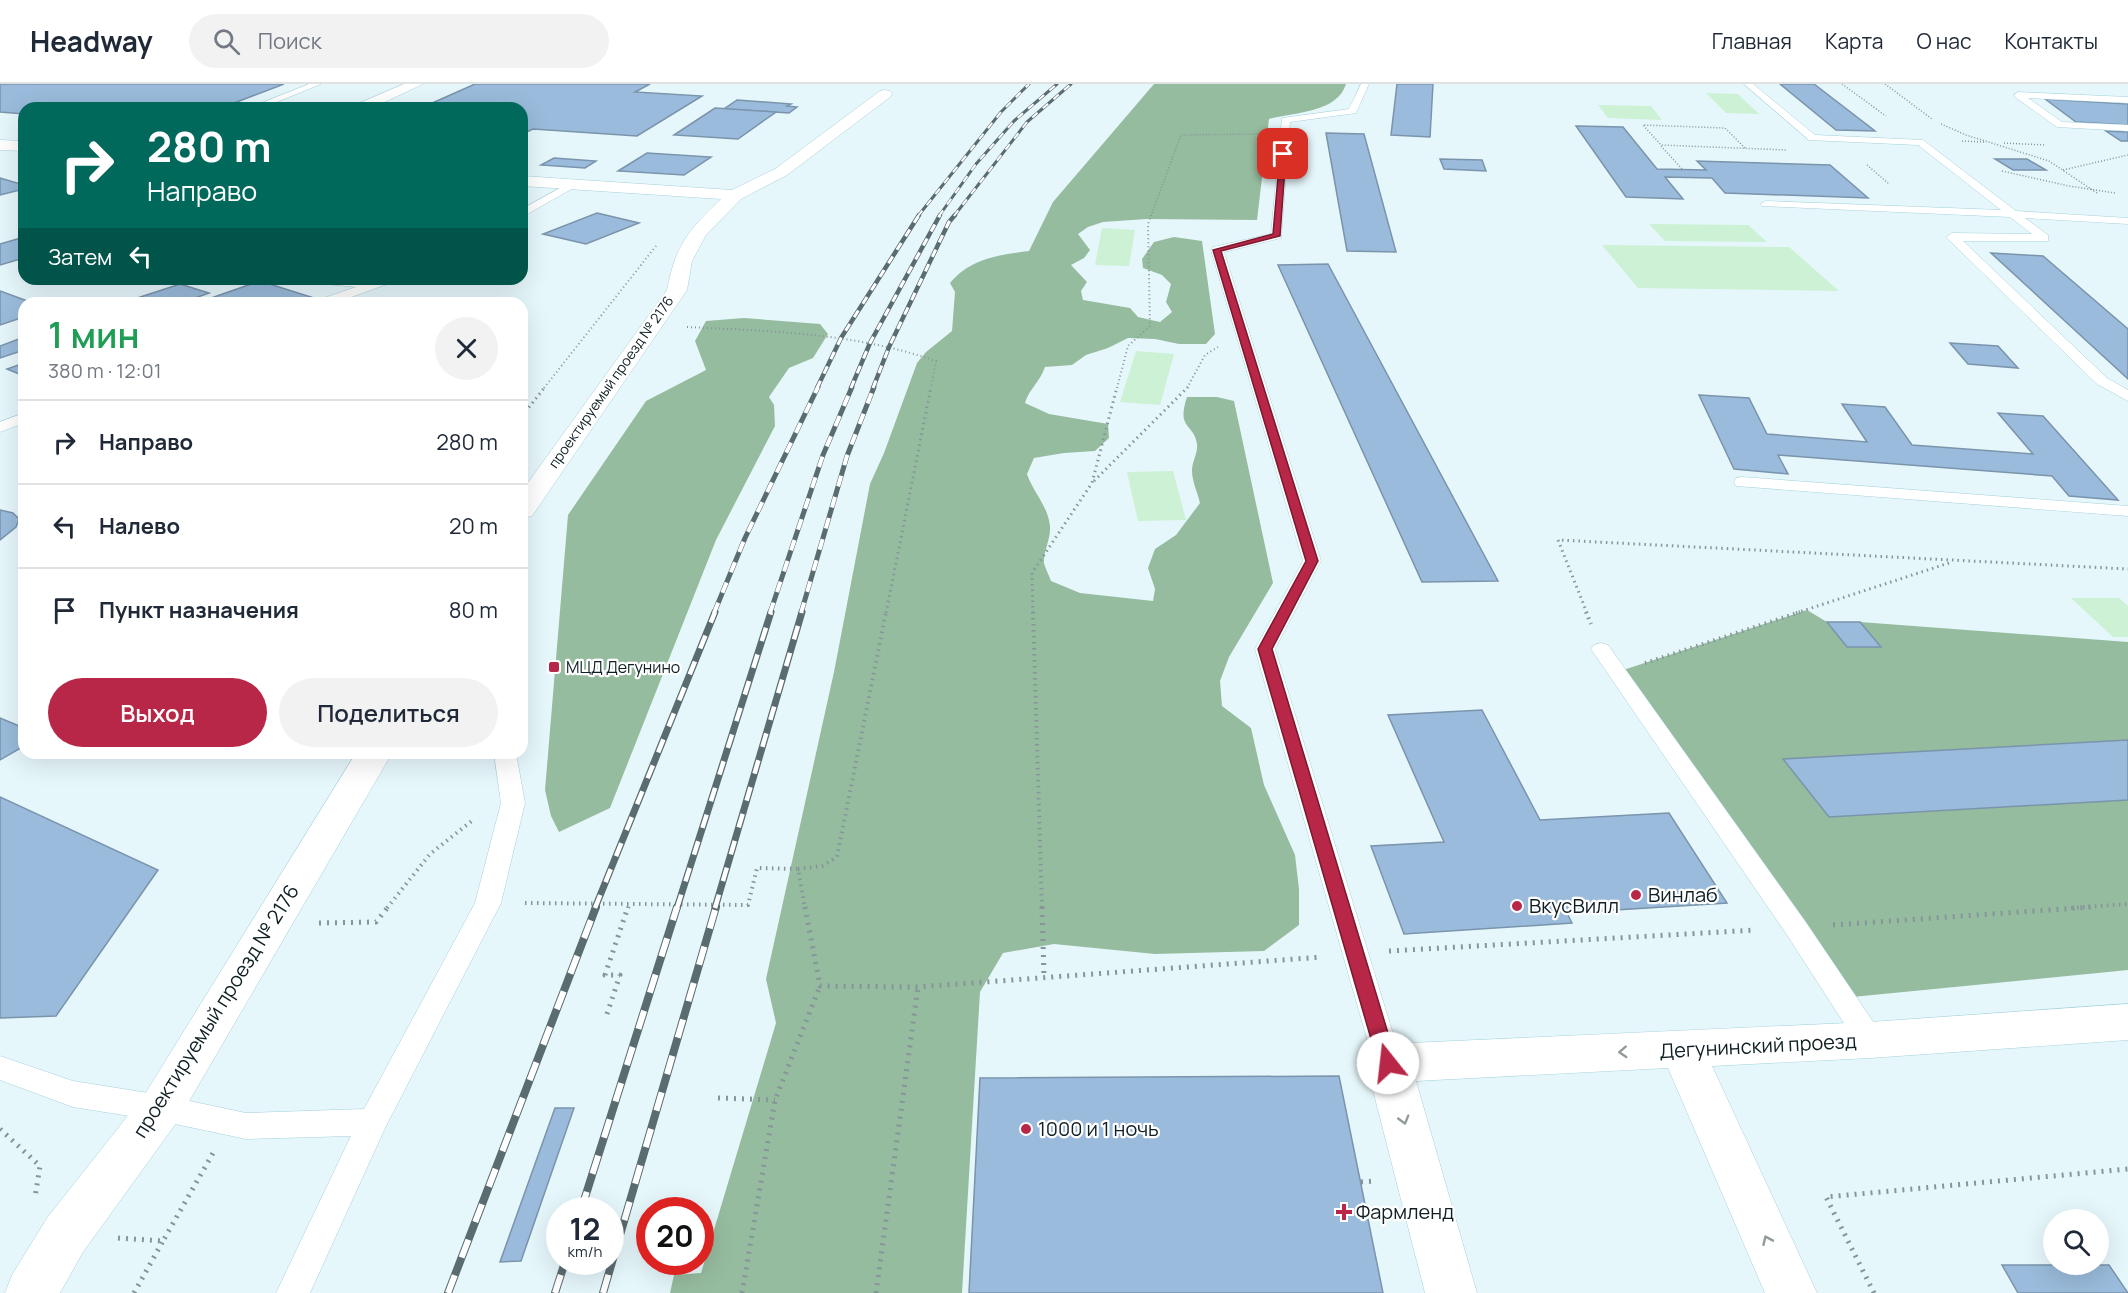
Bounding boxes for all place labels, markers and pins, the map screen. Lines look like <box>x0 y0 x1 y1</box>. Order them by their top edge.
pin <box>1257 128 1308 179</box>
place label: МЦД Дегунино <box>566 656 680 678</box>
marker: МЦД Дегунино <box>547 660 561 674</box>
place label: Винлаб <box>1648 881 1718 908</box>
marker: Винлаб <box>1629 888 1643 902</box>
place label: ВкусВилл <box>1529 892 1619 919</box>
marker: ВкусВилл <box>1510 899 1524 913</box>
place label: 1000 и 1 ночь <box>1038 1115 1159 1142</box>
marker: 1000 и 1 ночь <box>1019 1122 1033 1136</box>
place label: Фармленд <box>1356 1198 1454 1225</box>
marker: Фармленд <box>1337 1205 1351 1219</box>

